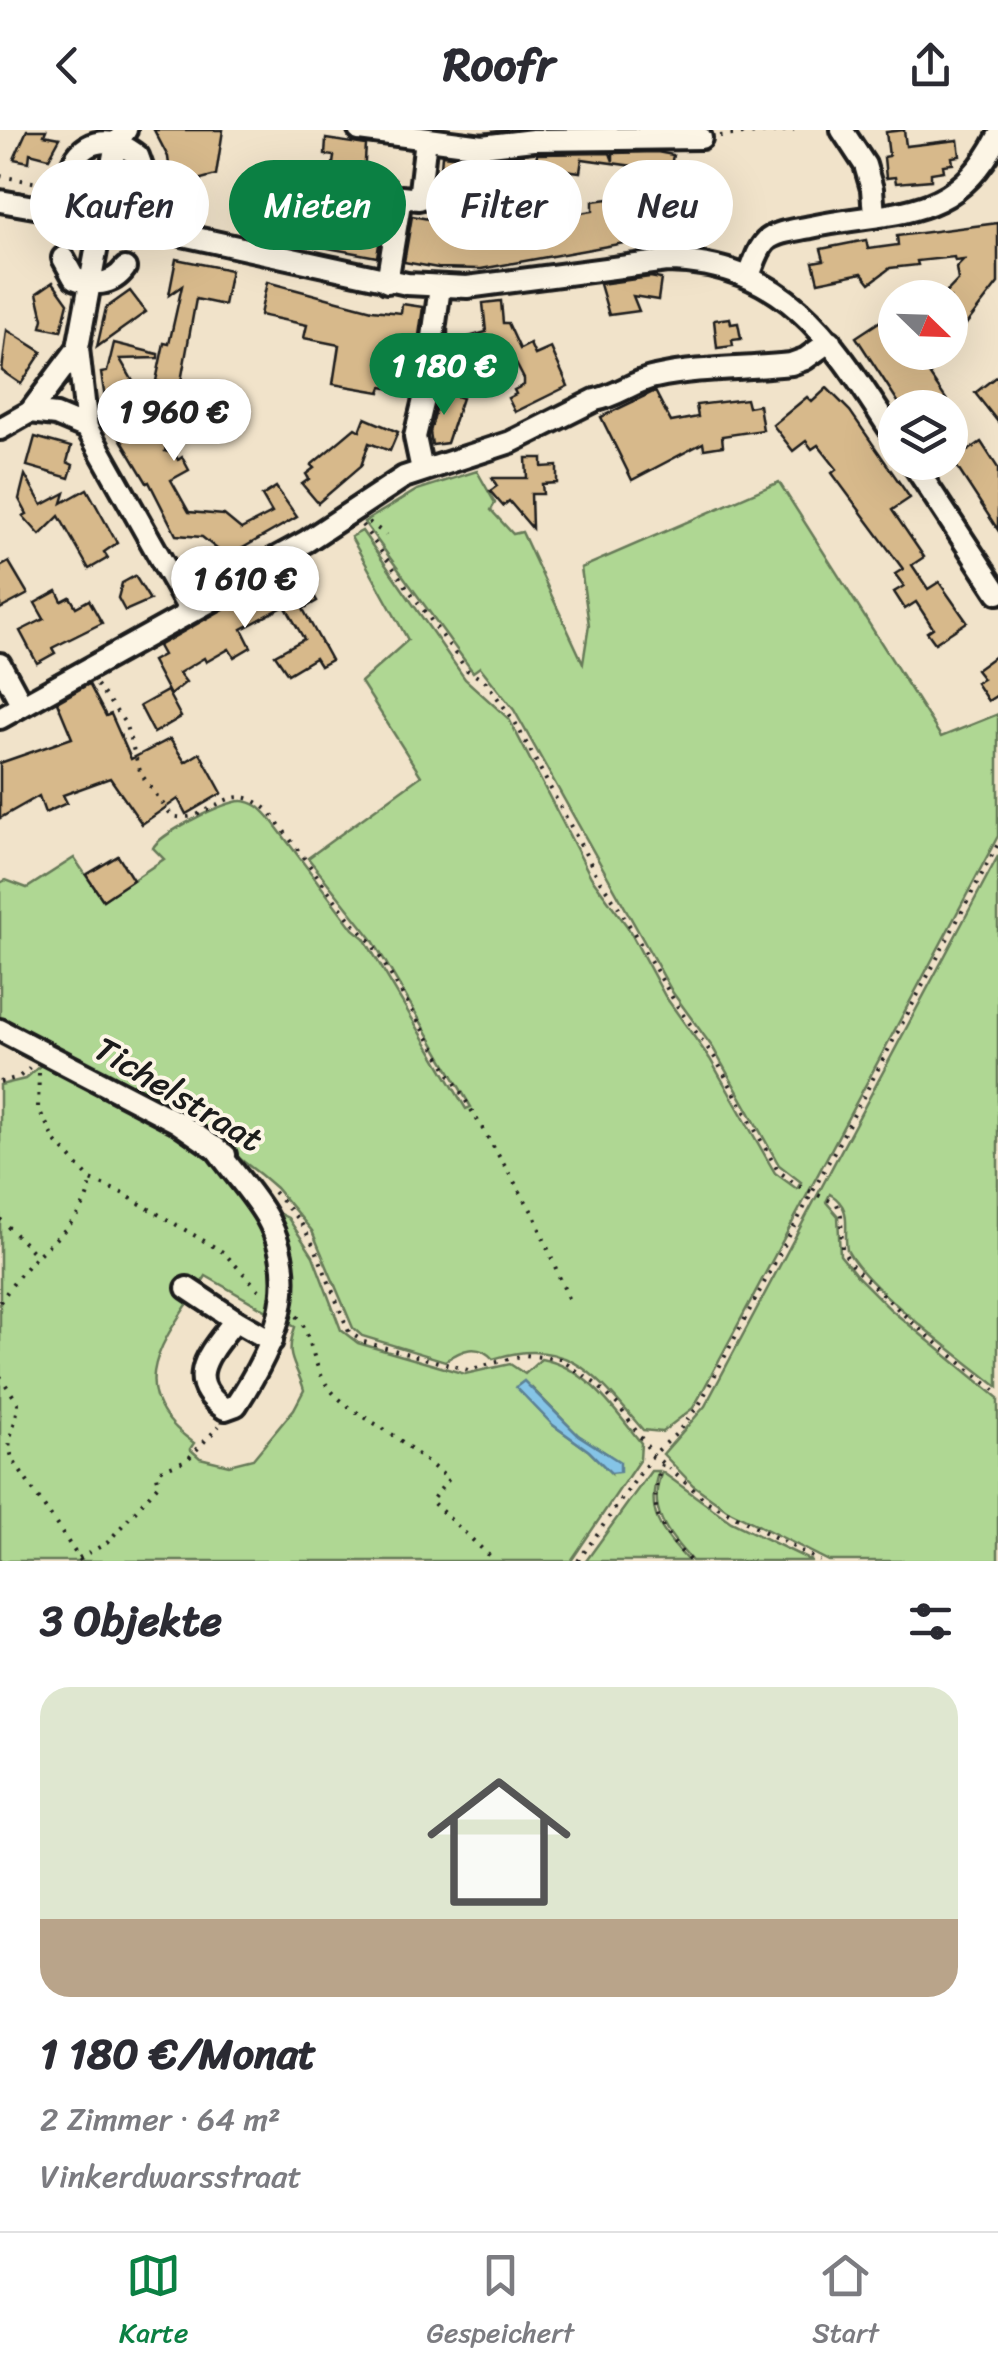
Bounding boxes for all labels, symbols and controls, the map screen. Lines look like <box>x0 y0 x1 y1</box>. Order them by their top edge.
text: Roofr <box>443 25 555 105</box>
icon: back <box>40 38 95 93</box>
icon: share <box>903 38 958 93</box>
chip: Kaufen <box>30 160 209 250</box>
chip: Mieten <box>229 160 406 250</box>
chip: Filter <box>426 160 582 250</box>
chip: Neu <box>602 160 733 250</box>
north arrow <box>878 280 968 370</box>
map controls <box>878 280 968 480</box>
pin: 1 180 € <box>352 333 536 418</box>
text: 1 180 € <box>392 337 496 394</box>
pin: 1 960 € <box>82 379 266 464</box>
text: 1 960 € <box>119 383 229 440</box>
button: layers <box>878 390 968 480</box>
pin: 1 610 € <box>153 546 337 631</box>
text: 1 610 € <box>193 550 297 607</box>
street label: Tichelstraat <box>82 1019 276 1169</box>
text: 3 Objekte <box>40 1584 222 1658</box>
icon: filters <box>903 1594 958 1649</box>
icon: home <box>409 1752 589 1932</box>
text: 1 180 €/Monat <box>40 2017 316 2091</box>
text: 2 Zimmer · 64 m² <box>40 2091 281 2148</box>
text: Vinkerdwarsstraat <box>40 2148 301 2205</box>
tab: Karte <box>119 2248 188 2357</box>
tab: Gespeichert <box>427 2248 574 2357</box>
tab: Start <box>812 2248 879 2357</box>

